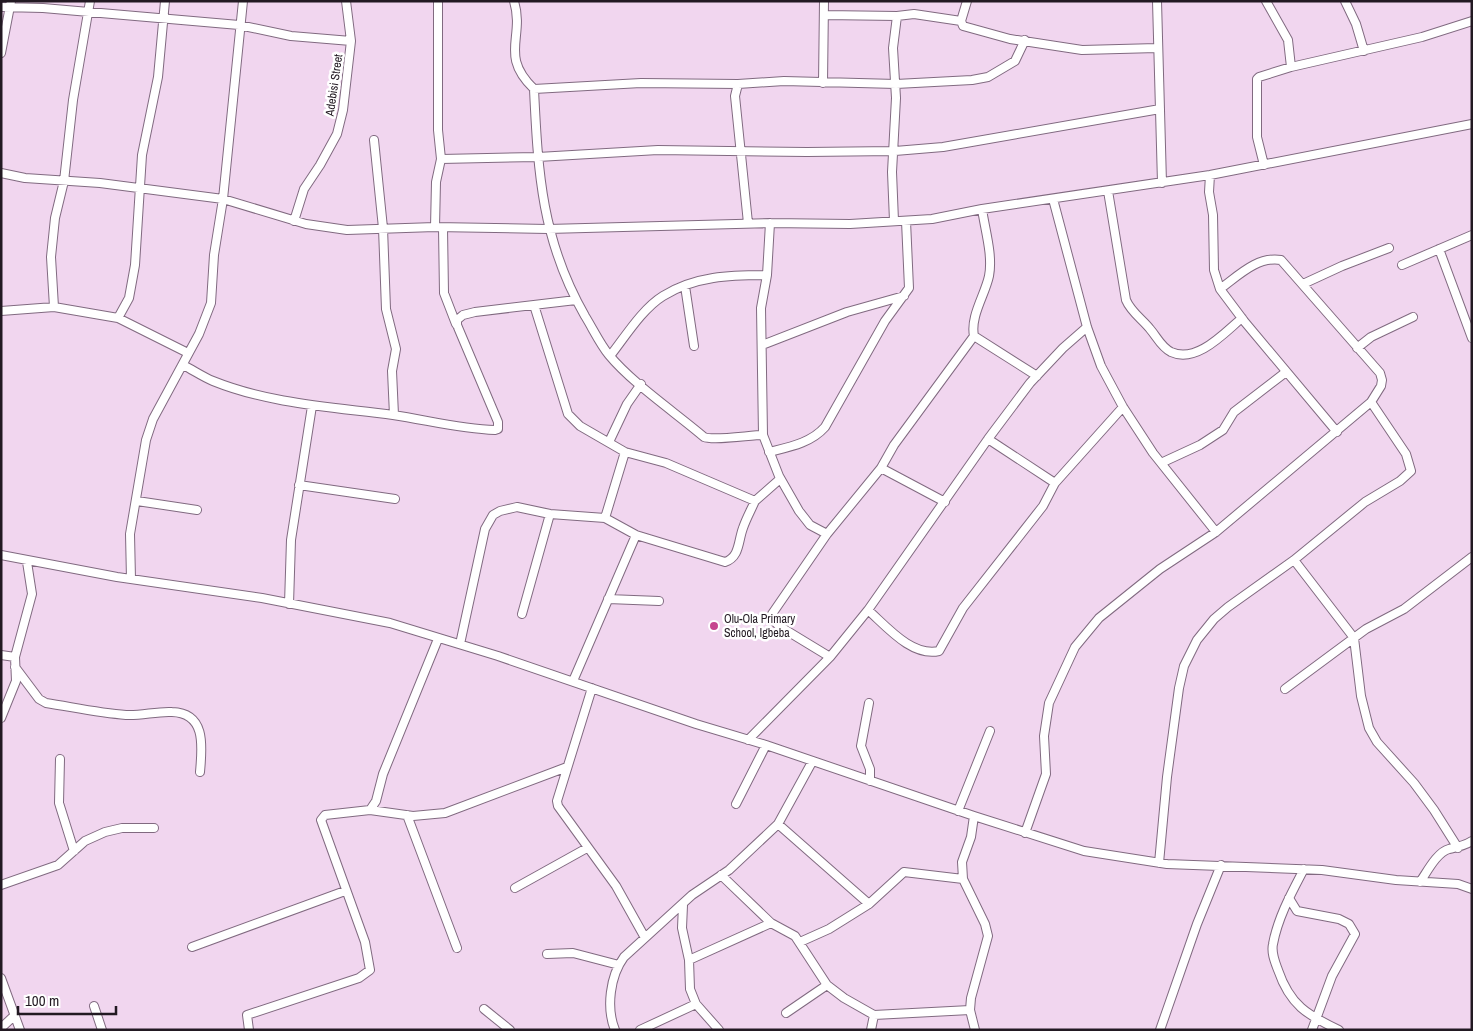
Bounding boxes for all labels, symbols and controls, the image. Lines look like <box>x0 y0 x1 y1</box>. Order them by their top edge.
street label: Adebisi Street <box>322 53 346 118</box>
place label: Olu-Ola Primary School, Igbeba <box>724 611 795 641</box>
marker: Olu-Ola Primary School, Igbeba <box>708 620 720 632</box>
scale bar <box>18 984 115 1016</box>
text: 100 m <box>25 990 59 1011</box>

